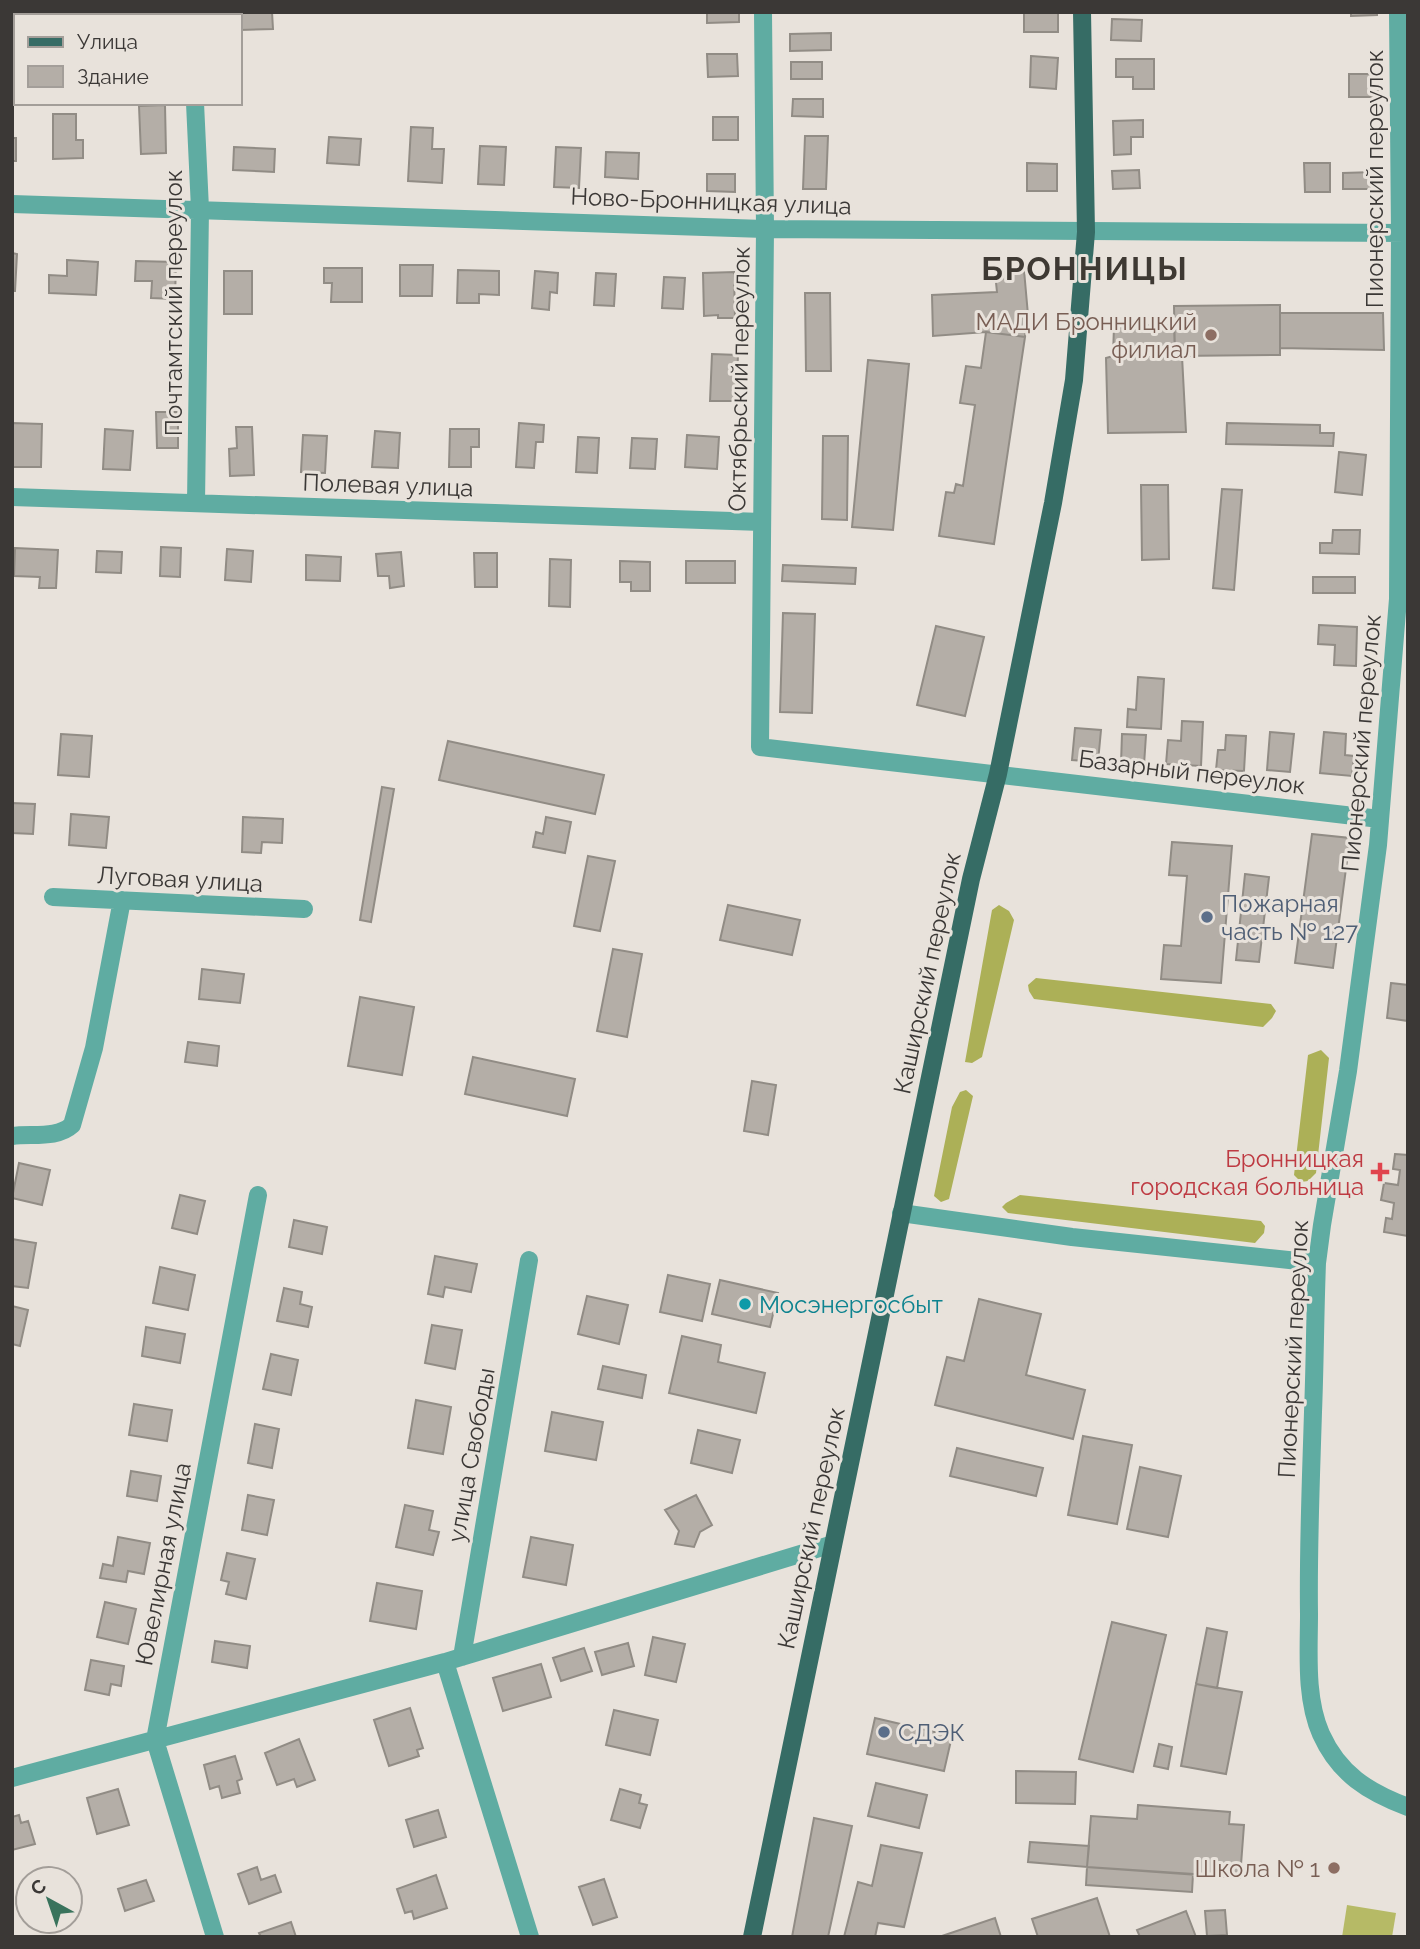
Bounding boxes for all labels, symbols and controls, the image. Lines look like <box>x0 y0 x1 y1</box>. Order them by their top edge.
legend <box>14 14 242 105</box>
text: Улица <box>77 29 138 54</box>
street label: Пионерский переулок <box>1360 50 1389 308</box>
text: Здание <box>77 64 149 89</box>
street label: Почтамтский переулок <box>159 170 188 436</box>
street label: Ново-Бронницкая улица <box>570 182 852 220</box>
street label: Октябрьский переулок <box>722 246 756 512</box>
district label: БРОННИЦЫ <box>981 250 1189 287</box>
place label: МАДИ Бронницкий филиал <box>976 307 1197 364</box>
marker: МАДИ Бронницкий филиал <box>1203 327 1219 343</box>
street label: Полевая улица <box>302 468 474 502</box>
street label: Пионерский переулок <box>1335 613 1387 873</box>
street label: Базарный переулок <box>1077 744 1307 800</box>
street label: Каширский переулок <box>887 849 967 1097</box>
street label: Луговая улица <box>96 860 264 898</box>
place label: Пожарная часть № 127 <box>1221 889 1358 946</box>
marker: Пожарная часть № 127 <box>1199 909 1215 925</box>
place label: Бронницкая городская больница <box>1130 1144 1364 1201</box>
marker: Бронницкая городская больница <box>1370 1162 1390 1182</box>
street label: Пионерский переулок <box>1272 1219 1314 1479</box>
place label: Мосэнергосбыт <box>759 1290 944 1319</box>
marker: Мосэнергосбыт <box>737 1296 753 1312</box>
street label: улица Свободы <box>441 1365 501 1545</box>
street label: Каширский переулок <box>771 1404 851 1652</box>
street label: Ювелирная улица <box>129 1460 197 1668</box>
place label: СДЭК <box>898 1718 965 1747</box>
marker: СДЭК <box>876 1724 892 1740</box>
place label: Школа № 1 <box>1194 1854 1320 1883</box>
marker: Школа № 1 <box>1326 1860 1342 1876</box>
north arrow <box>14 1865 84 1935</box>
text: С <box>26 1874 50 1900</box>

